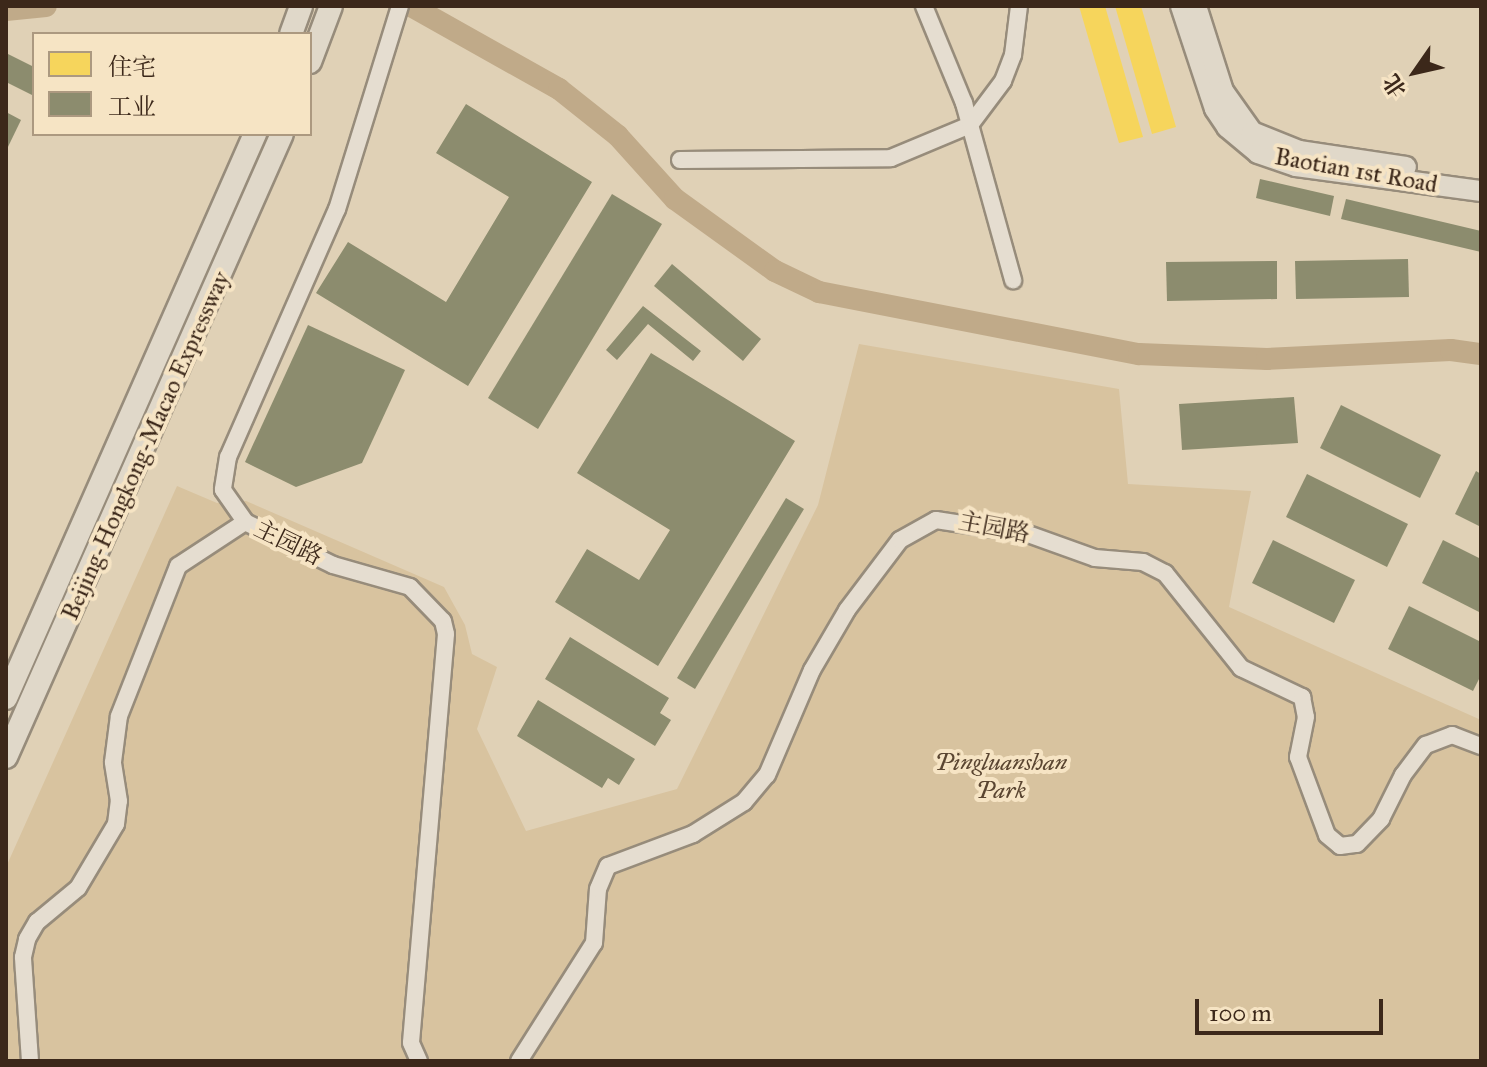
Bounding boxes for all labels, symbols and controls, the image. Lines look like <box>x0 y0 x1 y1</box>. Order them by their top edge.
legend <box>32 32 312 136</box>
north arrow <box>1375 32 1455 112</box>
text: 住宅 <box>108 52 156 82</box>
text: 北 <box>1377 69 1412 102</box>
text: 工业 <box>108 92 156 122</box>
street label: Baotian 1st Road <box>1272 143 1440 199</box>
street label: Beijing-Hongkong-Macao Expressway <box>56 267 236 625</box>
street label: 主园路 <box>956 507 1032 549</box>
street label: 主园路 <box>249 514 327 572</box>
park label: Pingluanshan Park <box>935 749 1067 805</box>
scale bar <box>1199 983 1387 1033</box>
text: 100 m <box>1209 998 1272 1028</box>

